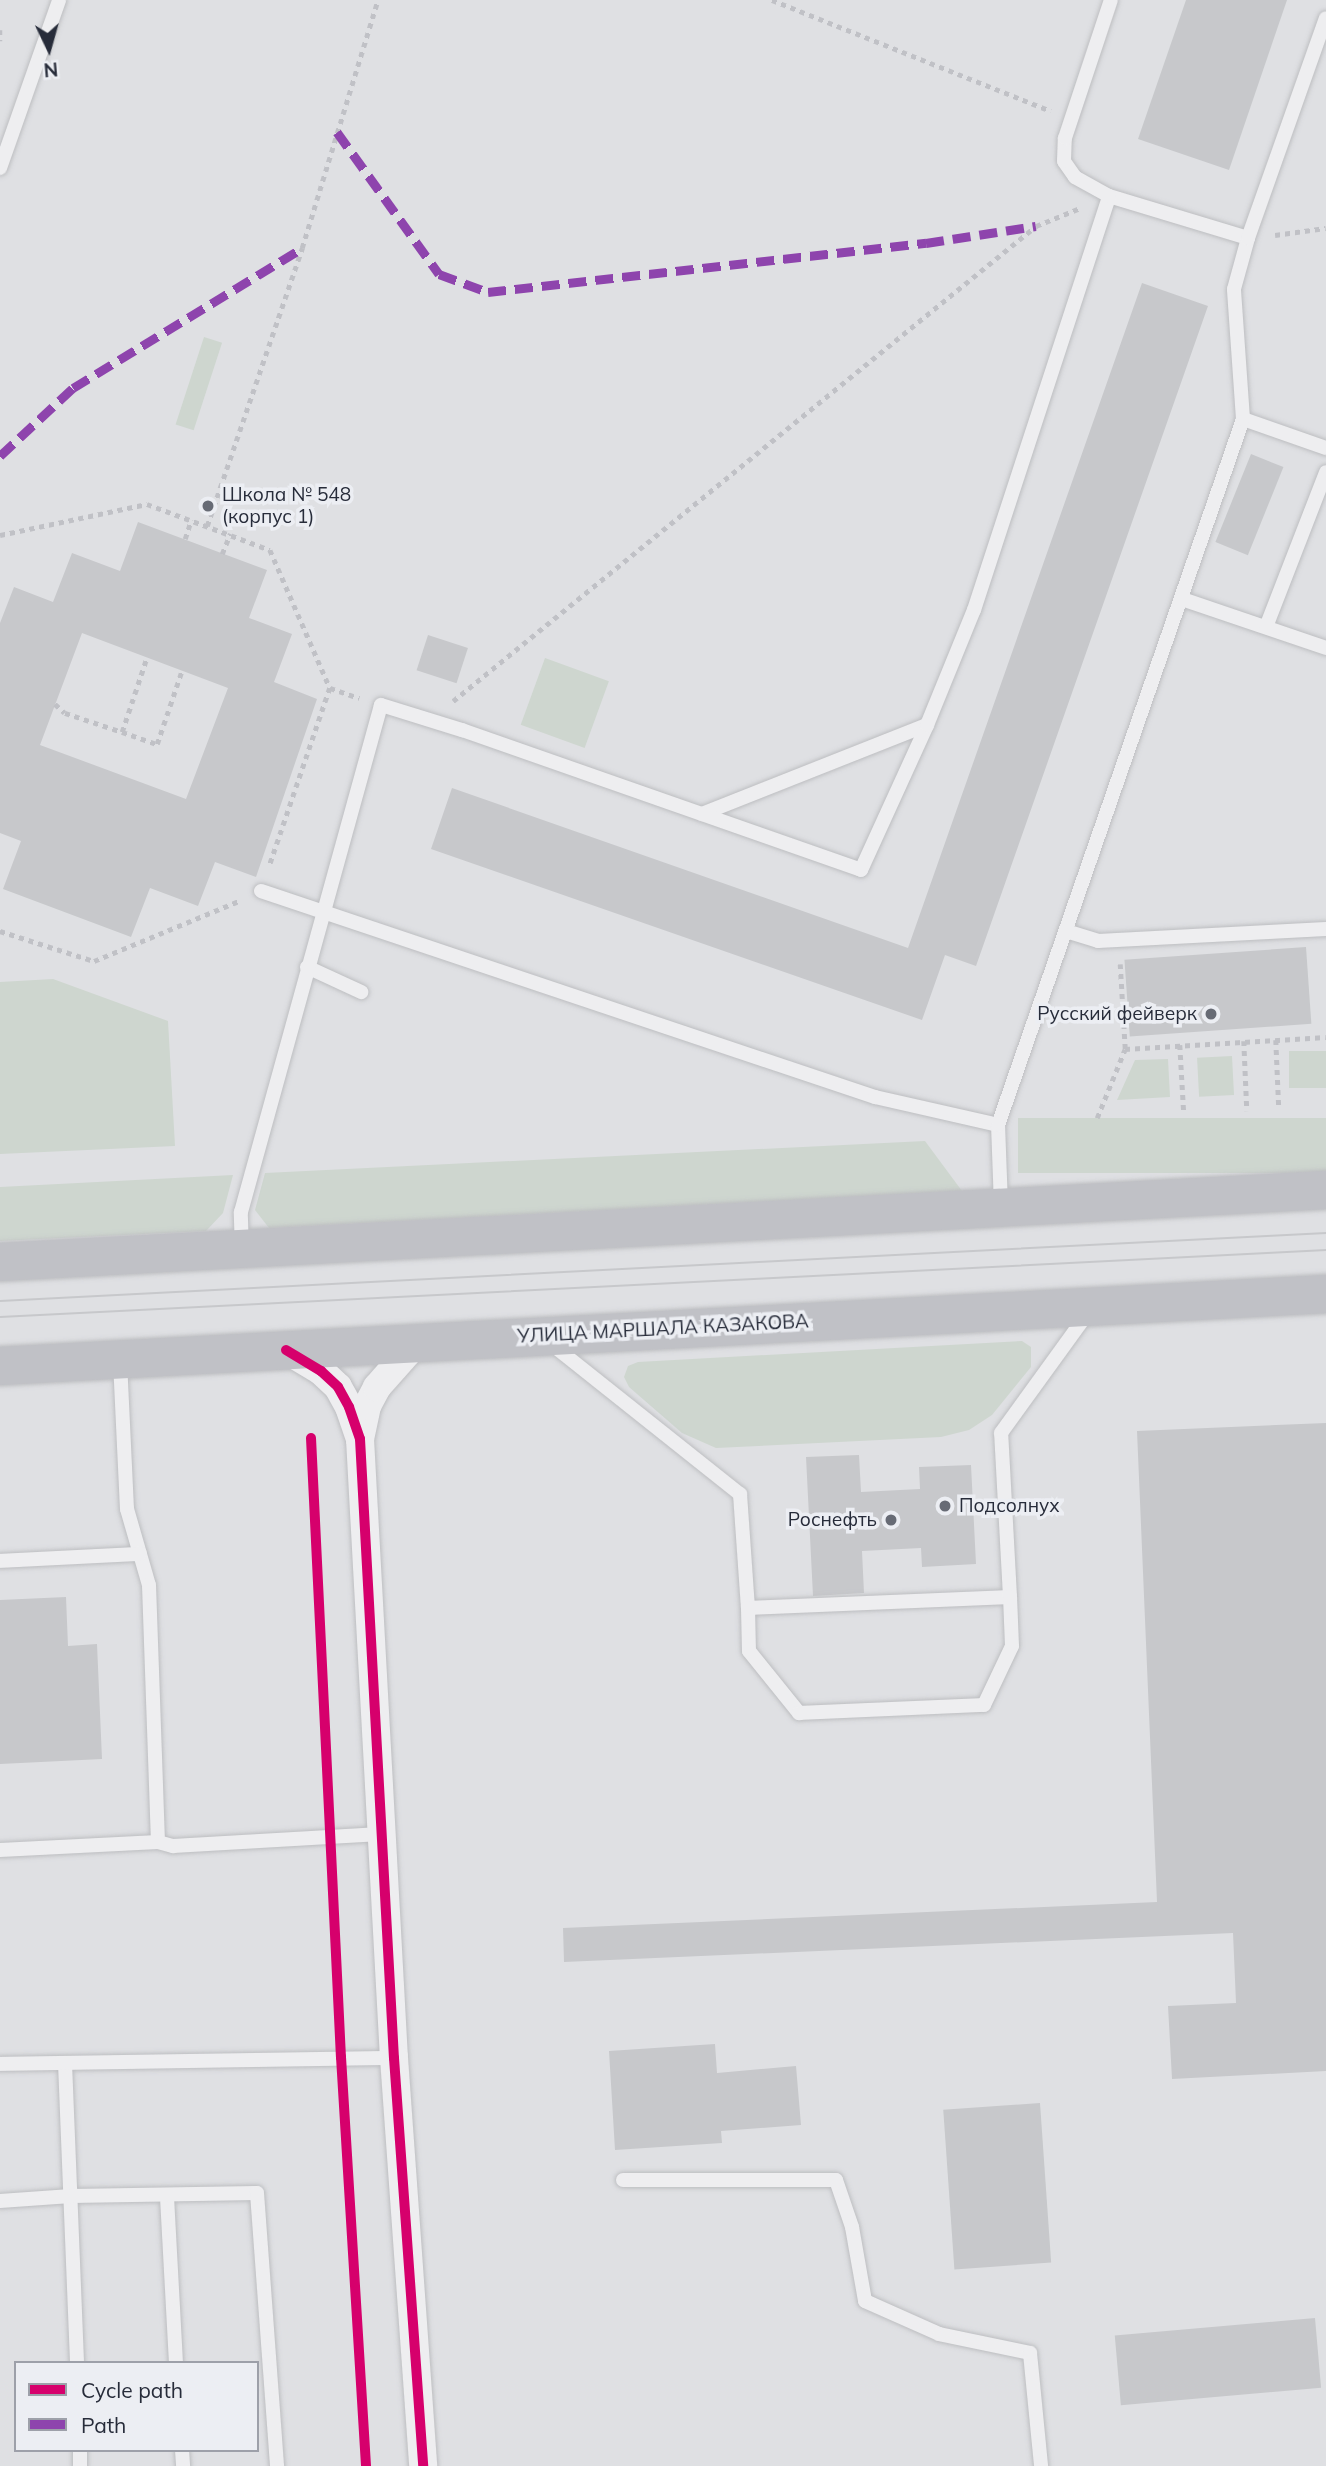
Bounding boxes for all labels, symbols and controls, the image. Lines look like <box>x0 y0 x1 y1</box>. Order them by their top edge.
north arrow <box>14 14 84 84</box>
text: N <box>43 57 59 82</box>
place label: Школа № 548 (корпус 1) <box>222 484 351 528</box>
marker: Школа № 548 (корпус 1) <box>200 498 216 514</box>
place label: Русский фейверк <box>1037 1003 1197 1025</box>
marker: Русский фейверк <box>1203 1006 1219 1022</box>
street label: УЛИЦА МАРШАЛА КАЗАКОВА <box>517 1310 809 1348</box>
place label: Подсолнух <box>959 1495 1060 1517</box>
marker: Подсолнух <box>937 1498 953 1514</box>
place label: Роснефть <box>788 1509 877 1531</box>
marker: Роснефть <box>883 1512 899 1528</box>
legend <box>14 2361 259 2452</box>
text: Cycle path <box>81 2377 183 2403</box>
text: Path <box>81 2412 126 2438</box>

